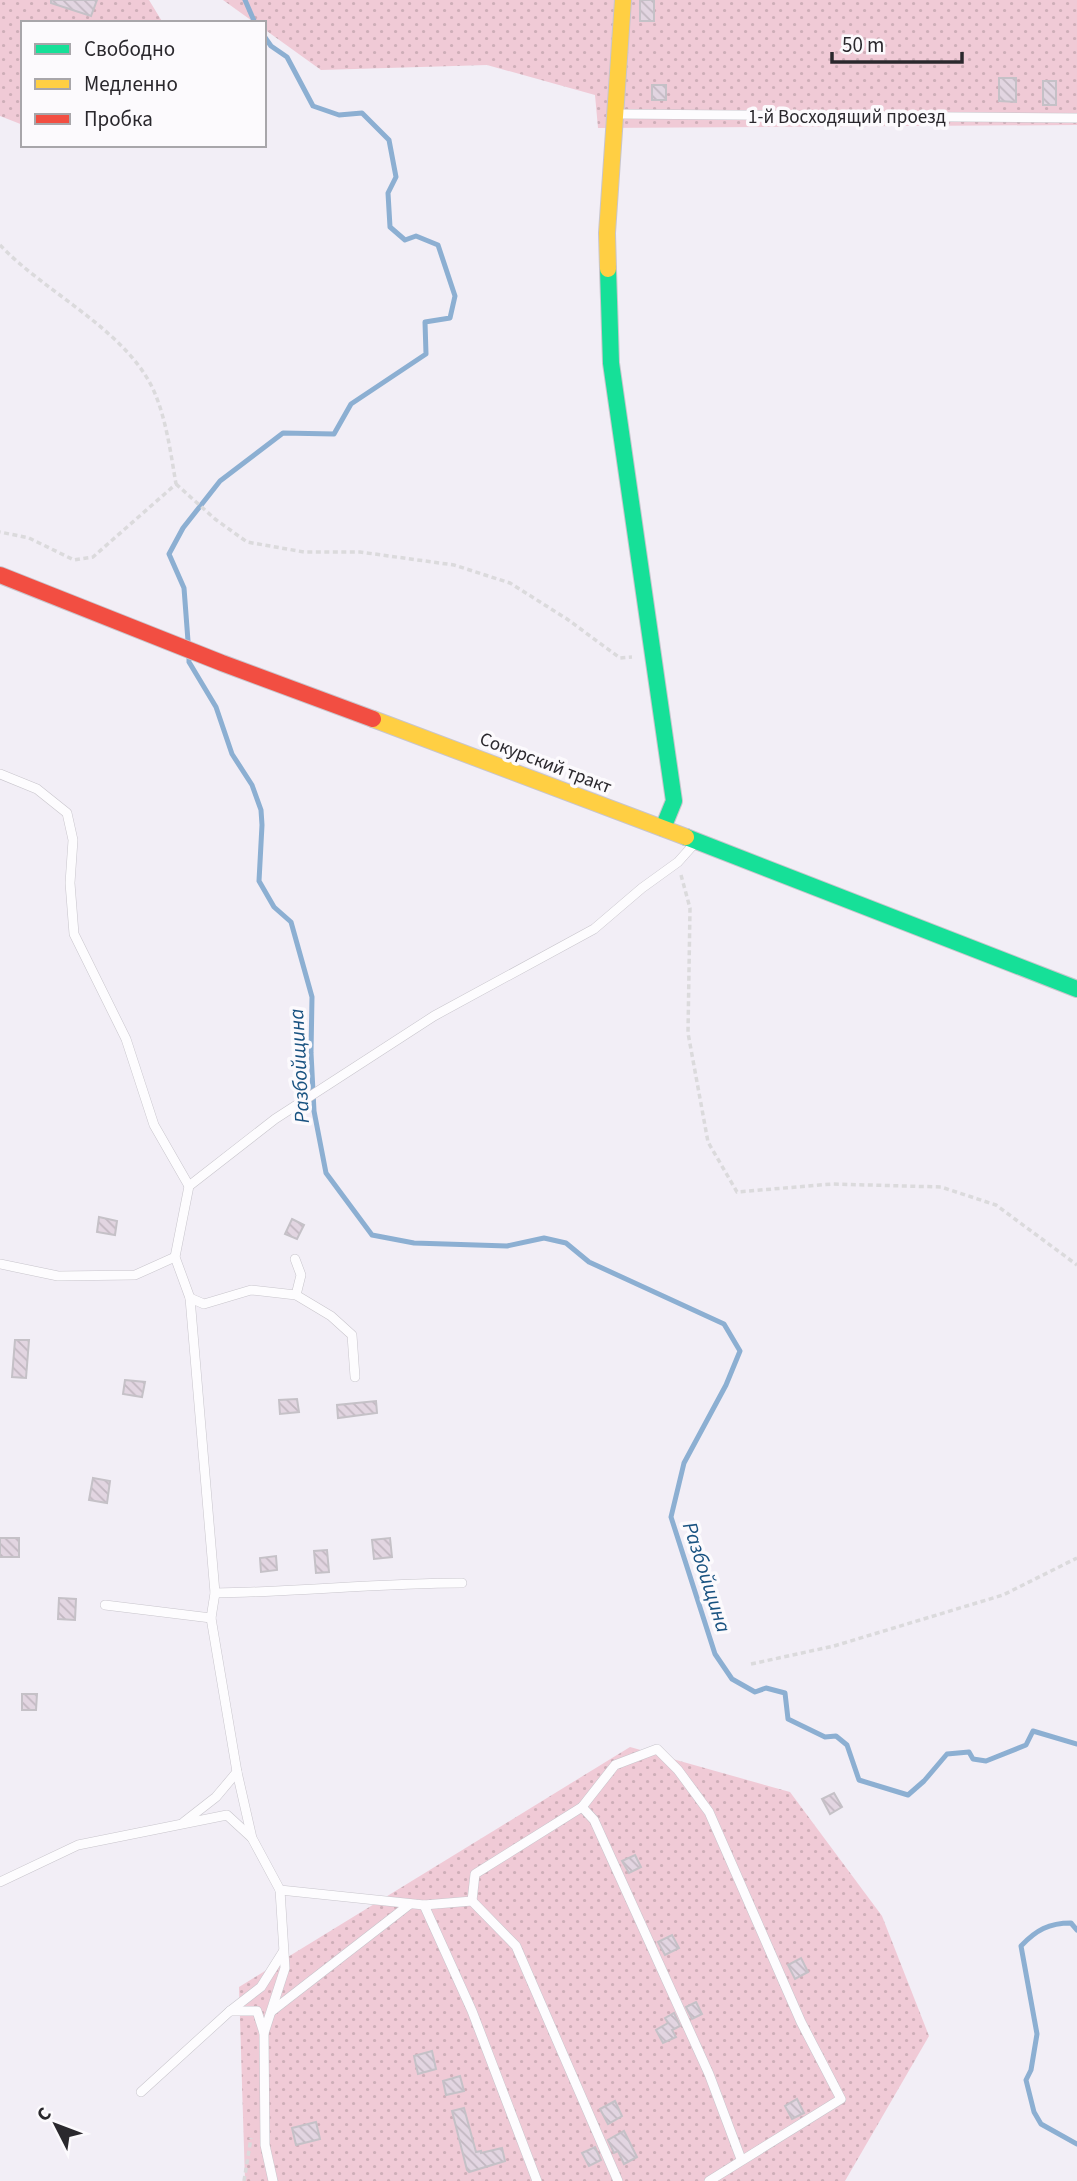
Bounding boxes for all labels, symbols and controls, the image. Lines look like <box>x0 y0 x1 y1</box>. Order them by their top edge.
legend <box>21 21 266 147</box>
scale bar <box>832 21 962 65</box>
text: 50 m <box>842 30 884 60</box>
text: Свободно <box>84 34 175 64</box>
text: Медленно <box>84 69 178 99</box>
text: Пробка <box>84 104 153 134</box>
street label: 1-й Восходящий проезд <box>748 104 946 131</box>
street label: Сокурский тракт <box>476 726 616 801</box>
water label: Разбойщина <box>281 1008 317 1124</box>
water label: Разбойщина <box>675 1518 739 1636</box>
north arrow <box>21 2090 91 2160</box>
text: С <box>31 2101 58 2128</box>

